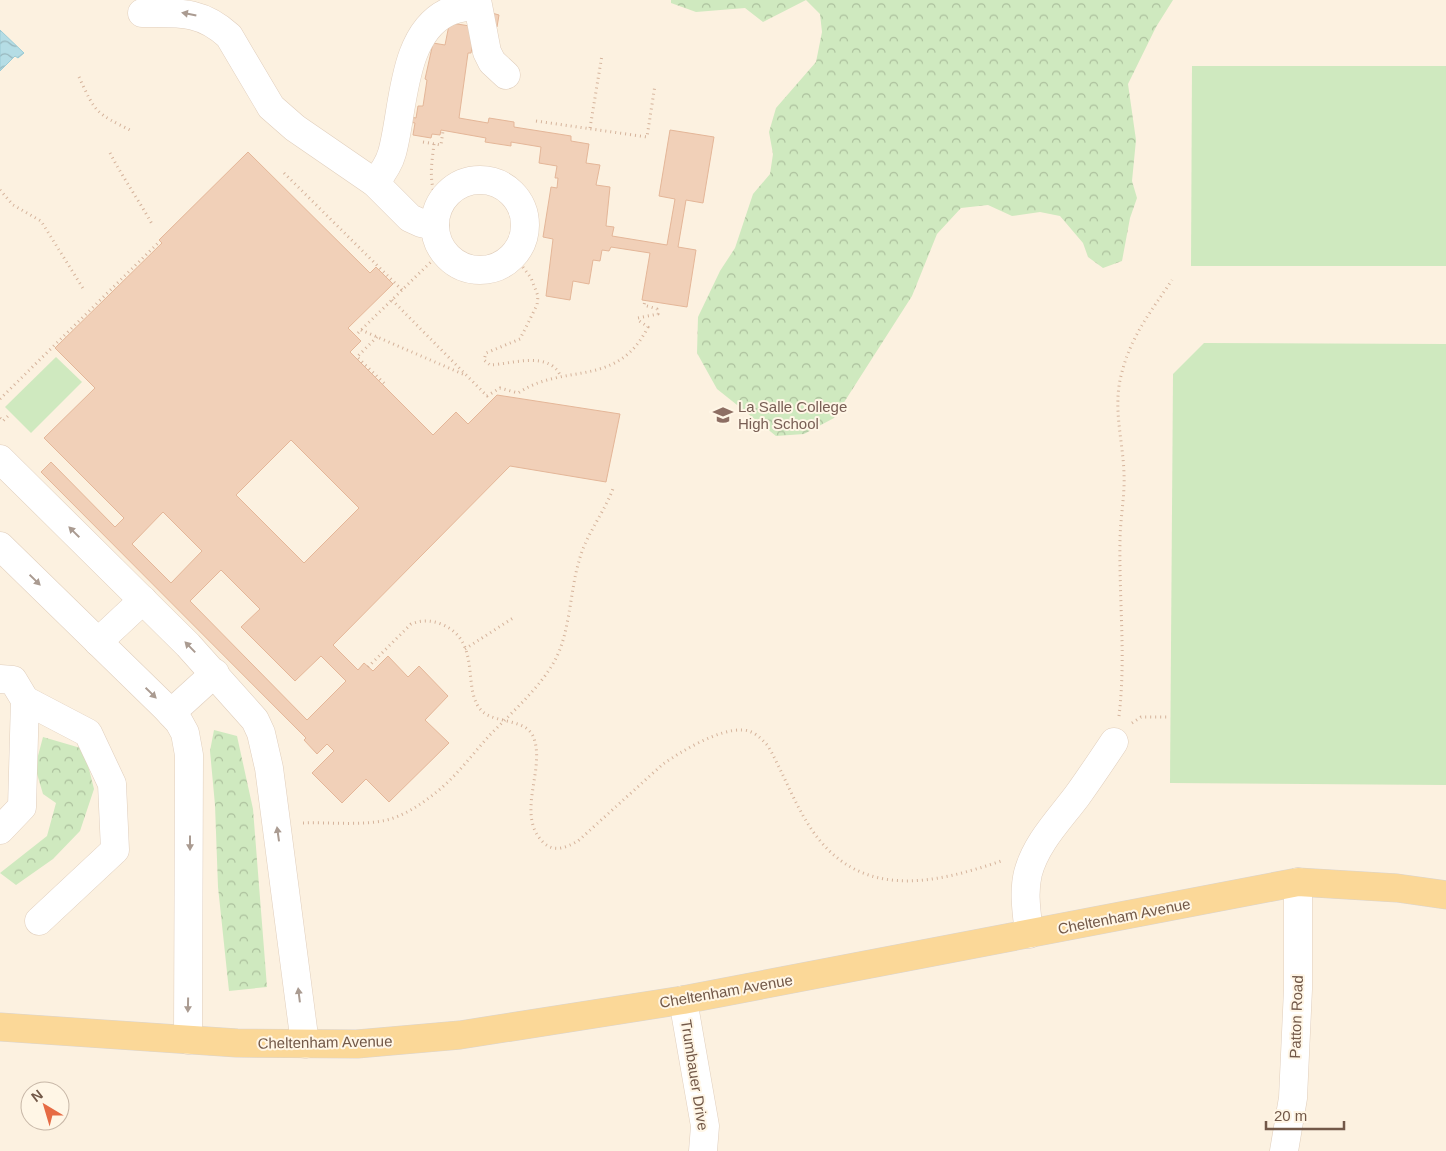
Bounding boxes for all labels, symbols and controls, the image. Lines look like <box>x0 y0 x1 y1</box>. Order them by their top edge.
one-way arrow <box>180 10 196 18</box>
place label: La Salle College High School <box>738 398 847 432</box>
school or university icon: La Salle College High School <box>712 404 734 426</box>
one-way arrow <box>69 526 81 538</box>
one-way arrow <box>29 574 41 586</box>
one-way arrow <box>184 641 196 653</box>
one-way arrow <box>145 687 157 699</box>
one-way arrow <box>274 826 282 842</box>
one-way arrow <box>186 835 194 851</box>
street label: Cheltenham Avenue <box>1056 895 1192 937</box>
street label: Cheltenham Avenue <box>658 971 794 1011</box>
street label: Patton Road <box>1286 975 1306 1059</box>
one-way arrow <box>295 987 303 1003</box>
one-way arrow <box>184 997 192 1013</box>
street label: Trumbauer Drive <box>678 1018 712 1132</box>
street label: Cheltenham Avenue <box>257 1032 393 1052</box>
north arrow <box>20 1081 70 1131</box>
text: N <box>28 1086 46 1105</box>
scale bar <box>1266 1098 1344 1130</box>
text: 20 m <box>1274 1107 1307 1124</box>

